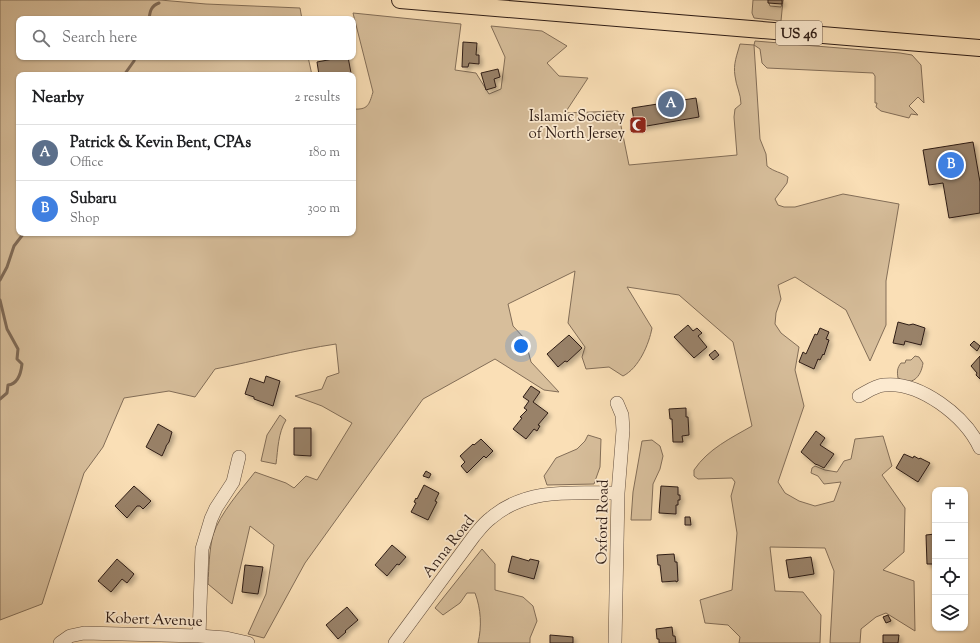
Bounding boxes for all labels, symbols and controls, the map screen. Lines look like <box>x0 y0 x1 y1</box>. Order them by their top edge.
search box <box>16 16 356 60</box>
road number: US 46 <box>776 21 822 45</box>
icon: search <box>30 27 52 49</box>
text: Search here <box>62 28 137 49</box>
text: Nearby <box>32 86 84 110</box>
text: 2 results <box>295 89 340 107</box>
pin: A <box>658 89 684 119</box>
place label: Islamic Society of North Jersey <box>529 107 626 145</box>
mosque icon: Islamic Society of North Jersey <box>628 115 648 135</box>
text: Patrick & Kevin Bent, CPAs <box>70 133 251 154</box>
text: A <box>40 144 50 162</box>
text: 180 m <box>309 144 340 162</box>
pin: B <box>938 150 964 180</box>
text: Office <box>70 154 103 172</box>
text: Subaru <box>70 189 117 210</box>
text: B <box>41 200 49 218</box>
text: 300 m <box>308 200 340 218</box>
text: Shop <box>70 210 99 228</box>
your location <box>511 336 531 356</box>
street label: Oxford Road <box>592 479 615 565</box>
map controls <box>932 487 968 631</box>
button: + <box>932 487 968 523</box>
street label: Anna Road <box>418 511 480 582</box>
button: − <box>932 523 968 559</box>
button: locate <box>932 559 968 595</box>
button: layers <box>932 595 968 631</box>
street label: Kobert Avenue <box>105 608 203 633</box>

